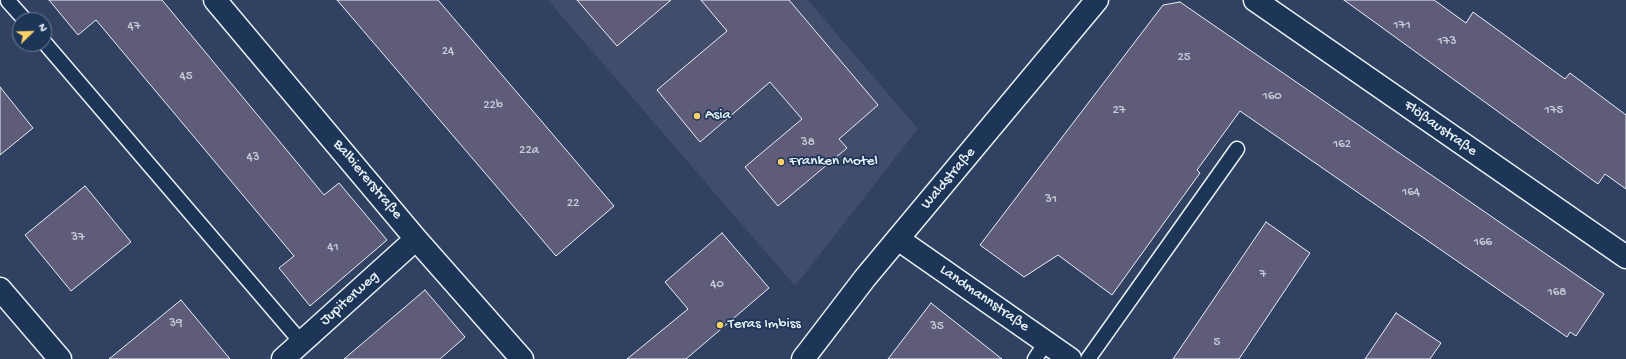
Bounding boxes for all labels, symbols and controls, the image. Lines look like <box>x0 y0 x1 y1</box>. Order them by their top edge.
north arrow <box>12 12 52 52</box>
house number: 171 <box>1393 18 1411 34</box>
house number: 47 <box>128 19 140 35</box>
text: N <box>35 22 49 33</box>
house number: 173 <box>1438 34 1456 50</box>
house number: 24 <box>442 44 454 60</box>
house number: 25 <box>1177 50 1191 66</box>
house number: 45 <box>180 69 192 85</box>
house number: 160 <box>1262 89 1282 105</box>
street label: Flößaustraße <box>1400 97 1480 161</box>
house number: 22b <box>483 98 503 114</box>
house number: 27 <box>1112 103 1126 119</box>
house number: 175 <box>1545 103 1563 119</box>
place label: Asia <box>705 107 731 125</box>
marker: Asia <box>692 111 702 121</box>
house number: 38 <box>801 135 815 151</box>
street label: Balbiererstraße <box>328 136 406 224</box>
house number: 162 <box>1333 137 1351 153</box>
house number: 22a <box>519 143 539 159</box>
street label: Waldstraße <box>918 144 980 214</box>
house number: 43 <box>247 150 259 166</box>
place label: Franken Motel <box>789 153 878 171</box>
marker: Franken Motel <box>776 157 786 167</box>
house number: 164 <box>1402 185 1420 201</box>
house number: 31 <box>1045 192 1057 208</box>
house number: 22 <box>567 196 579 212</box>
house number: 37 <box>71 230 85 246</box>
house number: 166 <box>1474 235 1492 251</box>
house number: 41 <box>327 240 339 256</box>
street label: Landmannstraße <box>936 261 1032 337</box>
house number: 7 <box>1260 267 1266 283</box>
street label: Jupiterweg <box>317 268 383 330</box>
house number: 40 <box>710 277 724 293</box>
house number: 168 <box>1548 285 1566 301</box>
house number: 39 <box>169 316 183 332</box>
place label: Teras Imbiss <box>728 316 801 334</box>
house number: 35 <box>930 319 944 335</box>
marker: Teras Imbiss <box>715 320 725 330</box>
house number: 5 <box>1214 335 1220 351</box>

